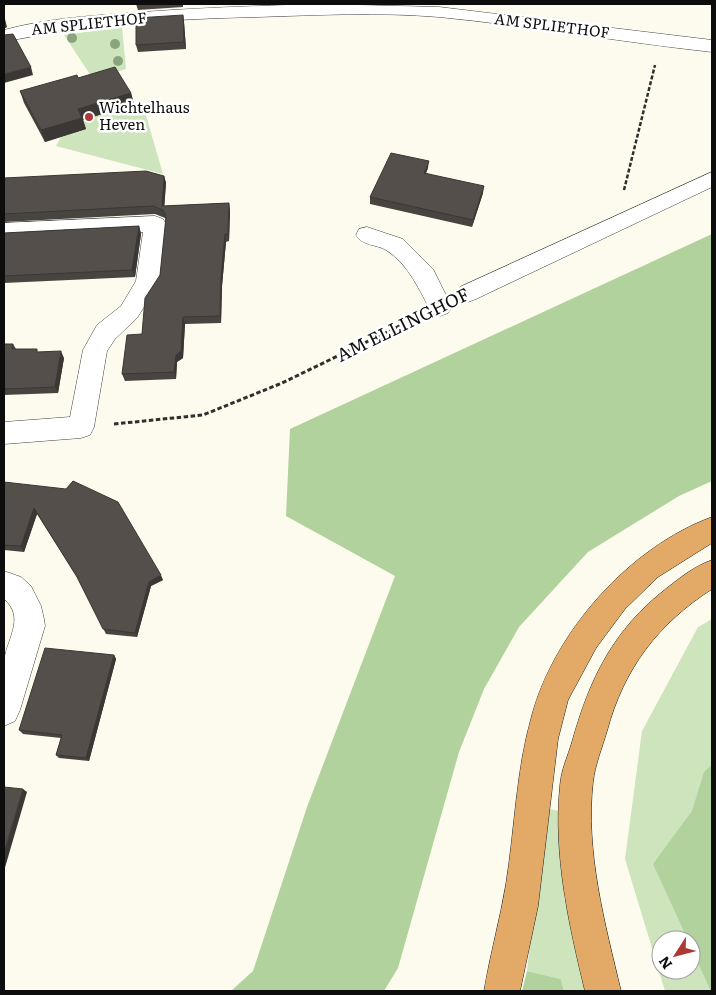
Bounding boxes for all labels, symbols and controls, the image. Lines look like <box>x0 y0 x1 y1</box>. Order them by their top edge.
street label: AM SPLIETHOF <box>30 5 148 40</box>
street label: AM SPLIETHOF <box>493 6 611 43</box>
place label: Wichtelhaus Heven <box>99 95 190 135</box>
marker: Wichtelhaus Heven <box>83 111 95 123</box>
street label: AM ELLINGHOF <box>331 280 473 368</box>
north arrow <box>651 930 701 980</box>
text: N <box>653 952 676 974</box>

